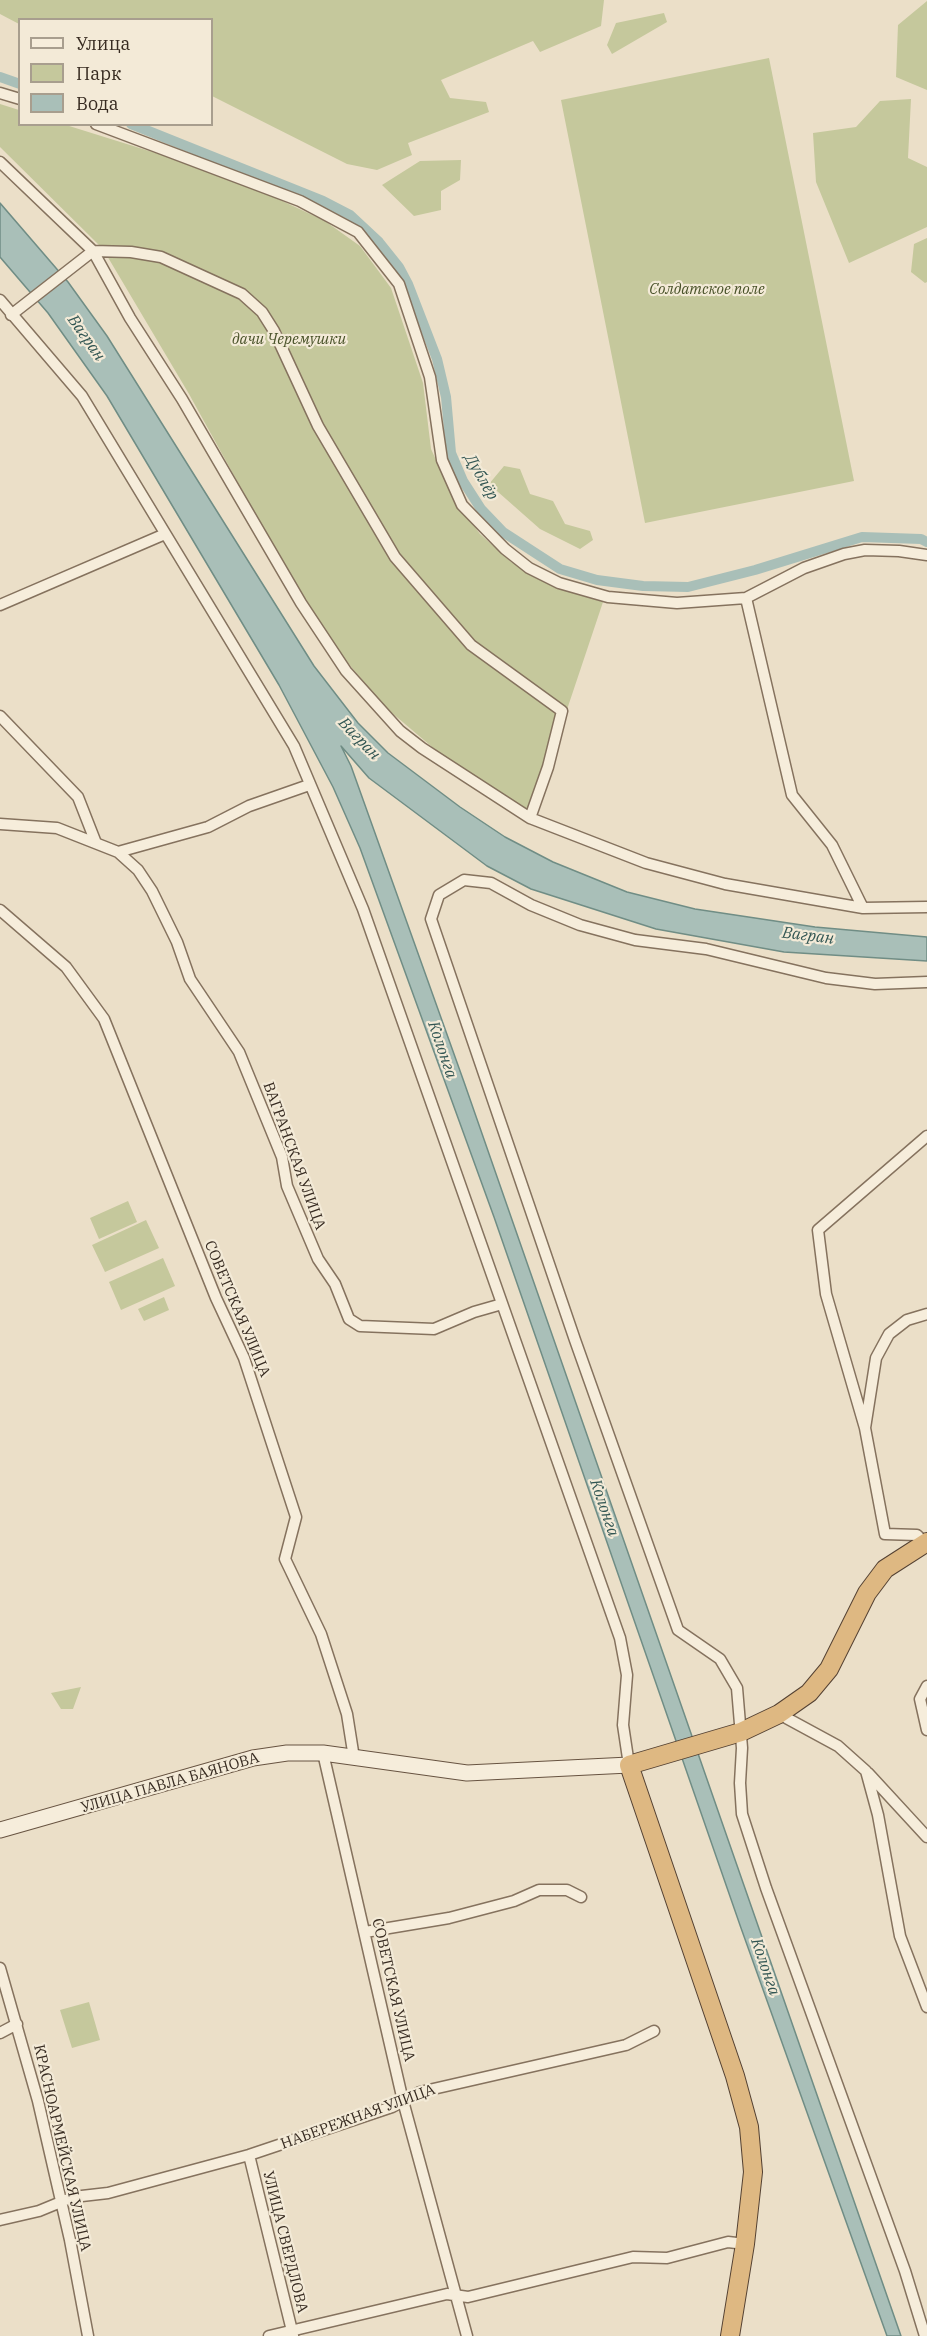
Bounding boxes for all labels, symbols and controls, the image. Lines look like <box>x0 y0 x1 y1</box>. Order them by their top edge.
legend <box>18 18 213 126</box>
text: Улица <box>76 32 130 55</box>
text: Парк <box>76 62 122 85</box>
text: Вода <box>76 92 119 115</box>
park label: Солдатское поле <box>649 281 765 299</box>
water label: Вагран <box>63 311 109 365</box>
park label: дачи Черемушки <box>232 331 346 349</box>
water label: Дублёр <box>460 450 502 504</box>
water label: Вагран <box>334 714 384 764</box>
water label: Вагран <box>781 923 835 949</box>
water label: Колонга <box>423 1019 461 1081</box>
street label: ВАГРАНСКАЯ УЛИЦА <box>259 1080 329 1232</box>
street label: СОВЕТСКАЯ УЛИЦА <box>200 1238 274 1380</box>
water label: Колонга <box>585 1477 623 1539</box>
street label: УЛИЦА ПАВЛА БАЯНОВА <box>79 1749 261 1817</box>
street label: СОВЕТСКАЯ УЛИЦА <box>368 1917 418 2063</box>
water label: Колонга <box>746 1936 784 1998</box>
street label: КРАСНОАРМЕЙСКАЯ УЛИЦА <box>29 2043 95 2253</box>
street label: НАБЕРЕЖНАЯ УЛИЦА <box>278 2081 438 2153</box>
street label: УЛИЦА СВЕРДЛОВА <box>259 2169 311 2315</box>

